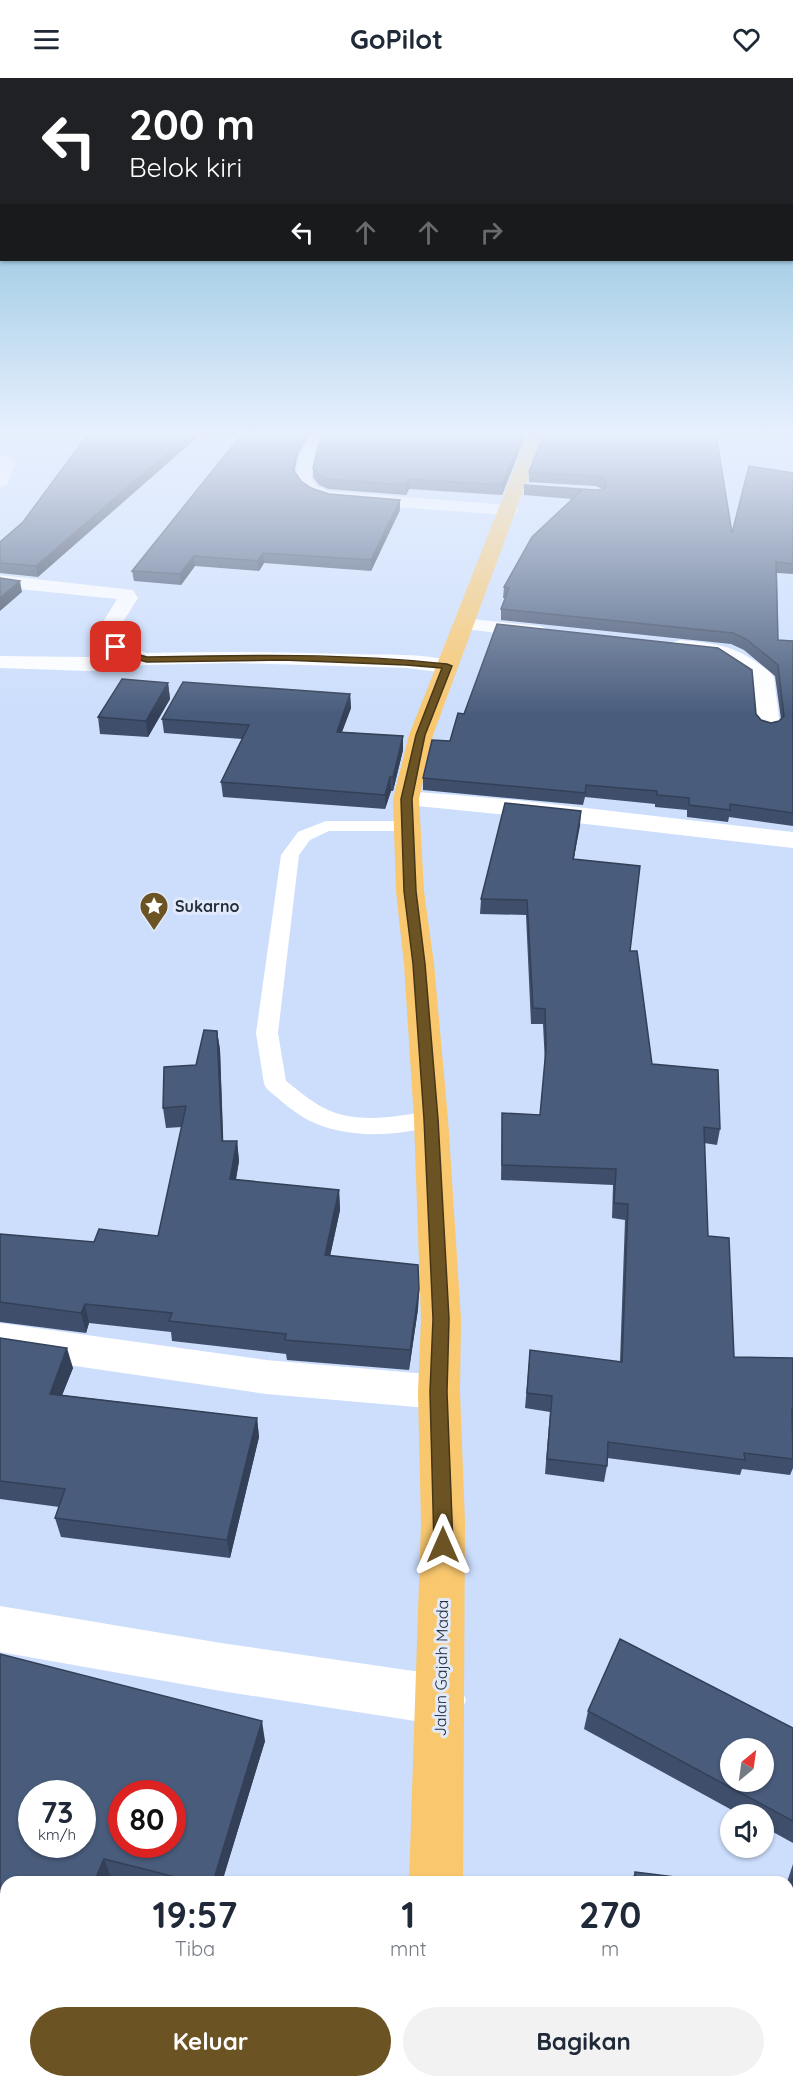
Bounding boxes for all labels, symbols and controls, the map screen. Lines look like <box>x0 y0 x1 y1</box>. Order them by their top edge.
text: GoPilot <box>350 22 443 56</box>
icon: menu <box>30 23 63 56</box>
icon: heart <box>730 23 763 56</box>
text: 200 m <box>129 98 255 151</box>
icon: left <box>30 102 108 180</box>
text: Belok kiri <box>129 150 242 184</box>
icon: left <box>286 216 319 249</box>
icon: ahead <box>349 216 382 249</box>
icon: ahead <box>412 216 445 249</box>
icon: right <box>475 216 508 249</box>
pin <box>90 621 141 672</box>
icon: arrive <box>99 630 132 663</box>
place icon: Sukarno <box>138 890 170 932</box>
place label: Sukarno <box>175 896 240 916</box>
position arrow <box>411 1513 475 1577</box>
street label: Jalan Gajah Mada <box>430 1599 452 1737</box>
north arrow <box>720 1738 774 1792</box>
map controls <box>720 1738 774 1858</box>
speed limit sign: 80 <box>108 1780 186 1858</box>
text: 73 <box>41 1793 73 1831</box>
button: sound <box>720 1804 774 1858</box>
text: km/h <box>38 1825 76 1844</box>
text: 19:57 <box>153 1892 237 1937</box>
text: 1 <box>401 1892 415 1937</box>
text: 270 <box>579 1892 641 1937</box>
text: Tiba <box>175 1936 215 1961</box>
text: mnt <box>390 1936 427 1961</box>
text: m <box>601 1936 619 1961</box>
button: Keluar <box>30 2007 391 2076</box>
button: Bagikan <box>403 2007 764 2076</box>

